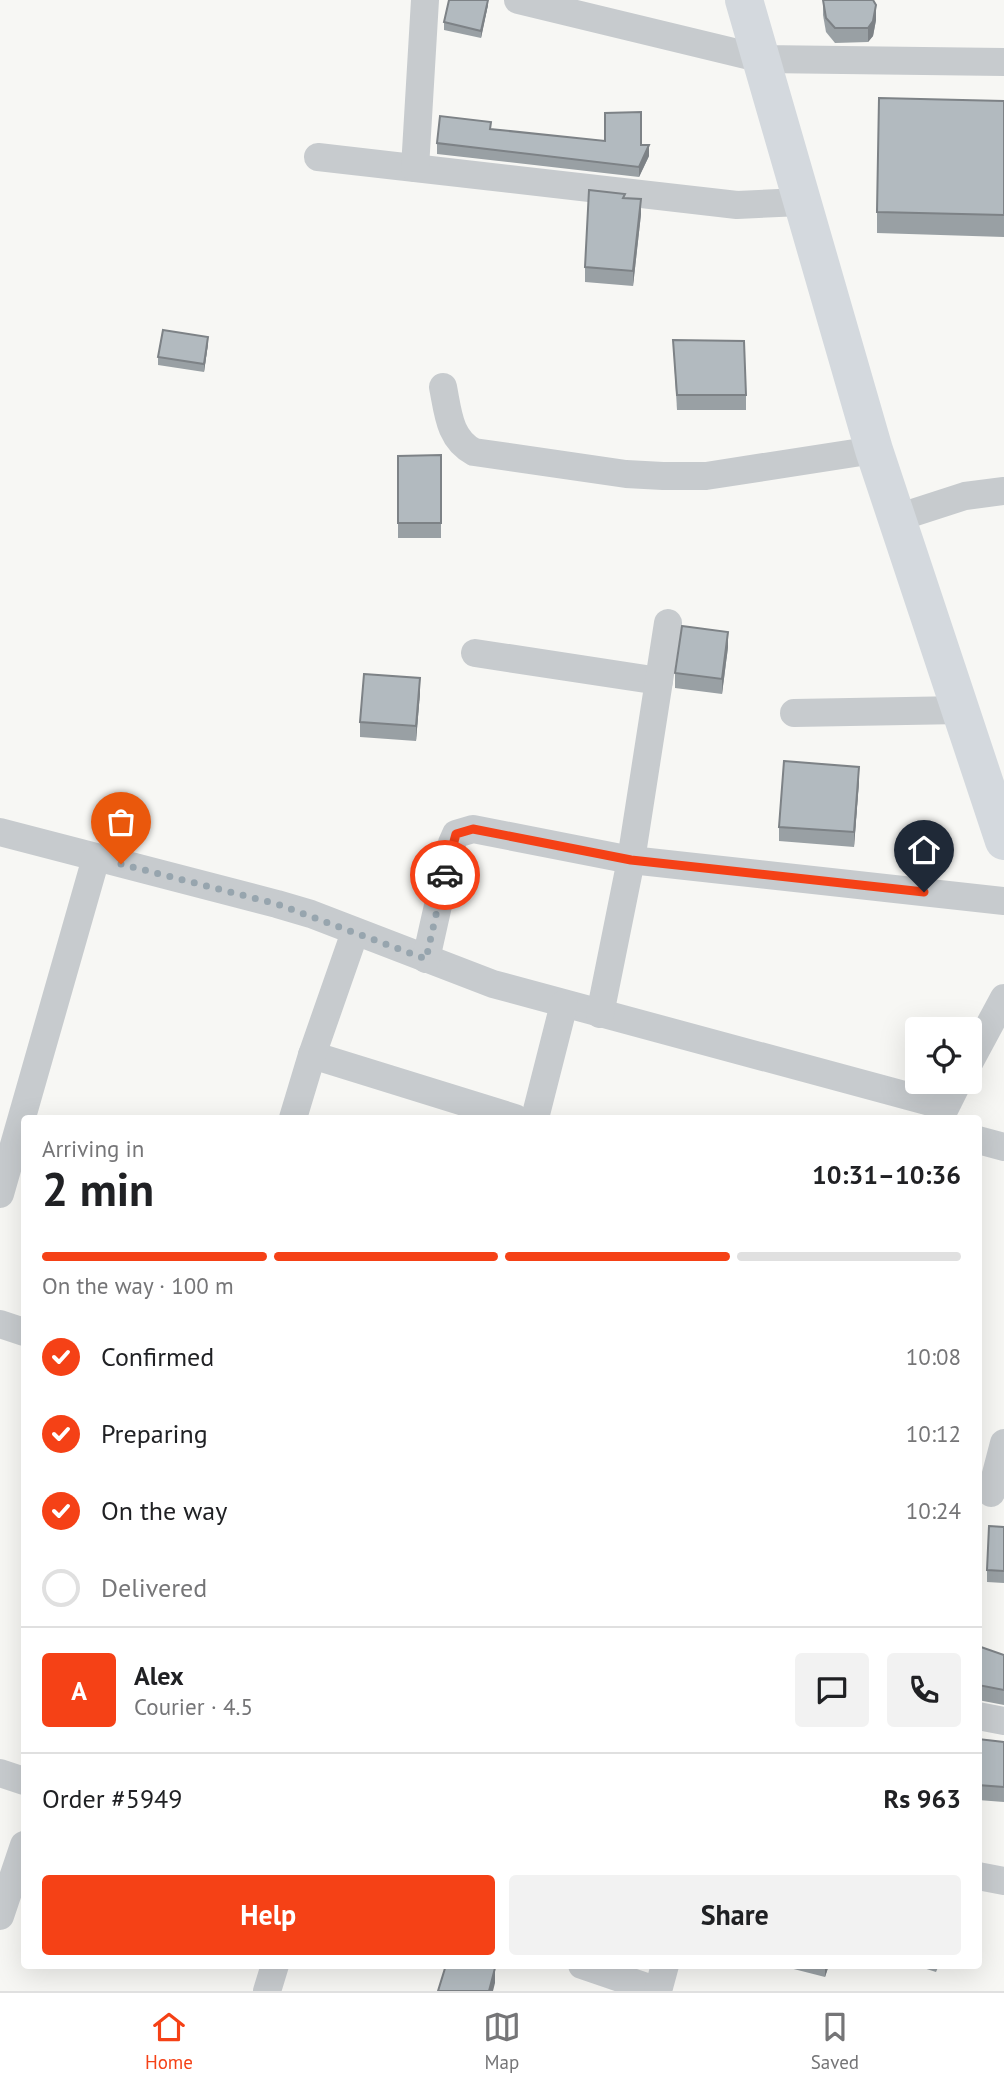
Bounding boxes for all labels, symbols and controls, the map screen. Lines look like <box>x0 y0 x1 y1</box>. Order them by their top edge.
pin <box>91 792 151 864</box>
icon: bag <box>102 803 140 841</box>
pin <box>894 820 954 892</box>
icon: home <box>905 831 943 869</box>
courier <box>410 840 480 910</box>
icon: car <box>426 856 464 894</box>
map controls <box>905 1017 982 1094</box>
button: locate <box>905 1017 982 1094</box>
text: Arriving in <box>42 1134 144 1163</box>
text: 10:31–10:36 <box>812 1158 961 1191</box>
text: 2 min <box>42 1159 154 1219</box>
text: On the way · 100 m <box>42 1271 234 1300</box>
icon: check <box>42 1338 80 1376</box>
text: Confirmed <box>101 1340 214 1373</box>
text: 10:08 <box>906 1342 961 1371</box>
icon: check <box>42 1415 80 1453</box>
text: Preparing <box>101 1417 208 1450</box>
text: 10:12 <box>906 1419 961 1448</box>
icon: check <box>42 1492 80 1530</box>
text: On the way <box>101 1494 227 1527</box>
text: 10:24 <box>906 1496 961 1525</box>
text: Delivered <box>101 1571 207 1604</box>
button: chat <box>795 1653 869 1727</box>
button: phone <box>887 1653 961 1727</box>
text: Alex <box>134 1659 184 1692</box>
text: A <box>71 1674 87 1707</box>
text: Courier · 4.5 <box>134 1692 253 1721</box>
text: Order #5949 <box>42 1782 182 1815</box>
text: Rs 963 <box>884 1782 961 1815</box>
button: Help <box>42 1875 495 1955</box>
button: Share <box>509 1875 961 1955</box>
tab: Home <box>145 2008 193 2074</box>
tab: Map <box>483 2008 521 2074</box>
tab: Saved <box>811 2008 859 2074</box>

